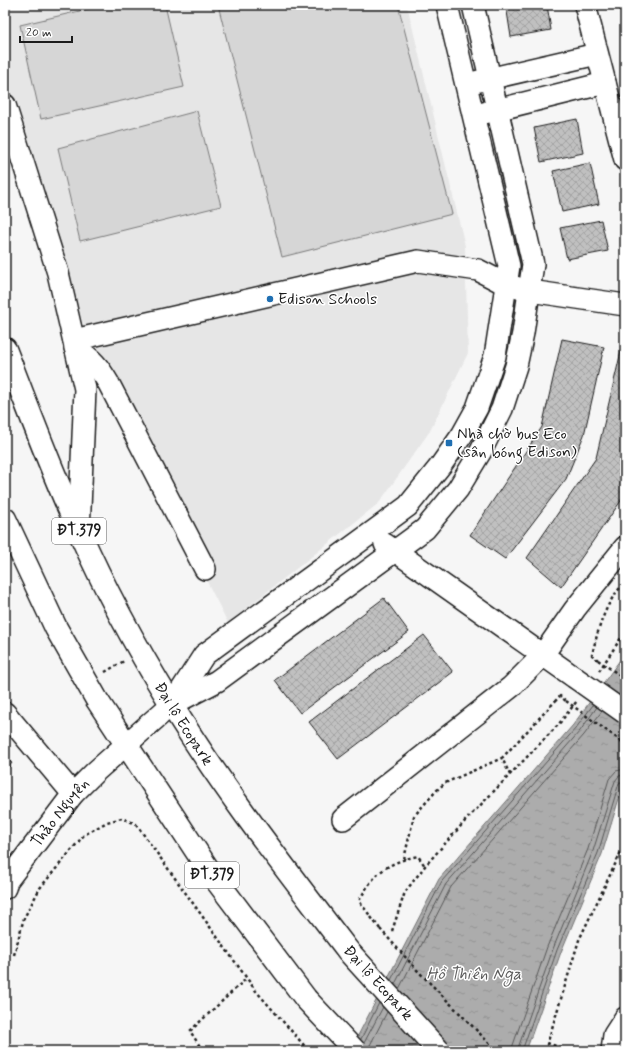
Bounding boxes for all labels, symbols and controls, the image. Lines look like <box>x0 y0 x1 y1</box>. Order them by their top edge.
scale bar <box>20 18 72 44</box>
text: 20 m <box>26 25 52 41</box>
place label: Edison Schools <box>278 289 377 310</box>
marker: Edison Schools <box>265 294 275 304</box>
place label: Nhà chờ bus Eco (sân bóng Edison) <box>457 424 577 464</box>
marker: Nhà chờ bus Eco (sân bóng Edison) <box>444 438 454 448</box>
road number: ĐT.379 <box>52 518 106 544</box>
street label: Đại lộ Ecopark <box>150 678 218 770</box>
street label: Thảo Nguyên <box>26 773 94 851</box>
road number: ĐT.379 <box>185 862 239 888</box>
street label: Đại lộ Ecopark <box>338 941 418 1025</box>
water label: Hồ Thiên Nga <box>427 963 522 987</box>

